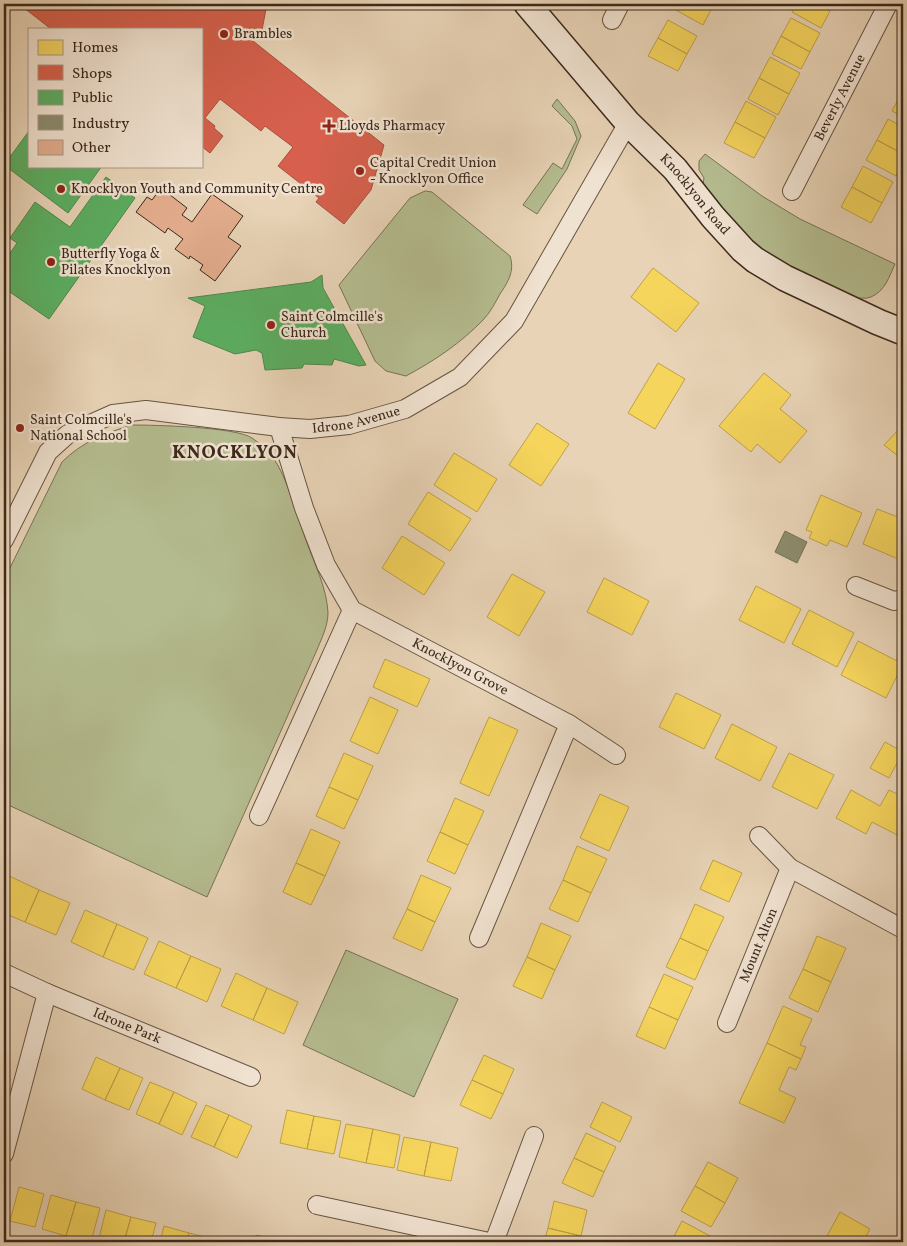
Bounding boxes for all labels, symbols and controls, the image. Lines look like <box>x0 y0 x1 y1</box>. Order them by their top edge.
place label: Brambles <box>234 25 292 44</box>
legend <box>28 28 202 168</box>
marker: Brambles <box>218 28 230 40</box>
text: Homes <box>72 38 118 59</box>
street label: Beverly Avenue <box>810 51 870 144</box>
text: Shops <box>72 64 112 85</box>
text: Public <box>72 88 113 109</box>
text: Industry <box>72 114 129 135</box>
place label: Lloyds Pharmacy <box>339 117 445 136</box>
marker: Lloyds Pharmacy <box>323 120 335 132</box>
text: Other <box>72 138 111 159</box>
street label: Knocklyon Road <box>655 149 734 239</box>
place label: Capital Credit Union - Knocklyon Office <box>370 154 497 189</box>
marker: Capital Credit Union - Knocklyon Office <box>354 165 366 177</box>
place label: Knocklyon Youth and Community Centre <box>71 180 323 199</box>
marker: Knocklyon Youth and Community Centre <box>55 183 67 195</box>
place label: Butterfly Yoga & Pilates Knocklyon <box>61 245 171 280</box>
marker: Butterfly Yoga & Pilates Knocklyon <box>45 256 57 268</box>
place label: Saint Colmcille's Church <box>281 308 383 343</box>
marker: Saint Colmcille's Church <box>265 319 277 331</box>
street label: Idrone Avenue <box>311 401 403 438</box>
place label: Saint Colmcille's National School <box>30 411 132 446</box>
marker: Saint Colmcille's National School <box>14 422 26 434</box>
district label: KNOCKLYON <box>172 440 298 466</box>
street label: Knocklyon Grove <box>409 634 512 700</box>
street label: Mount Alton <box>735 905 782 985</box>
street label: Idrone Park <box>90 1003 165 1049</box>

